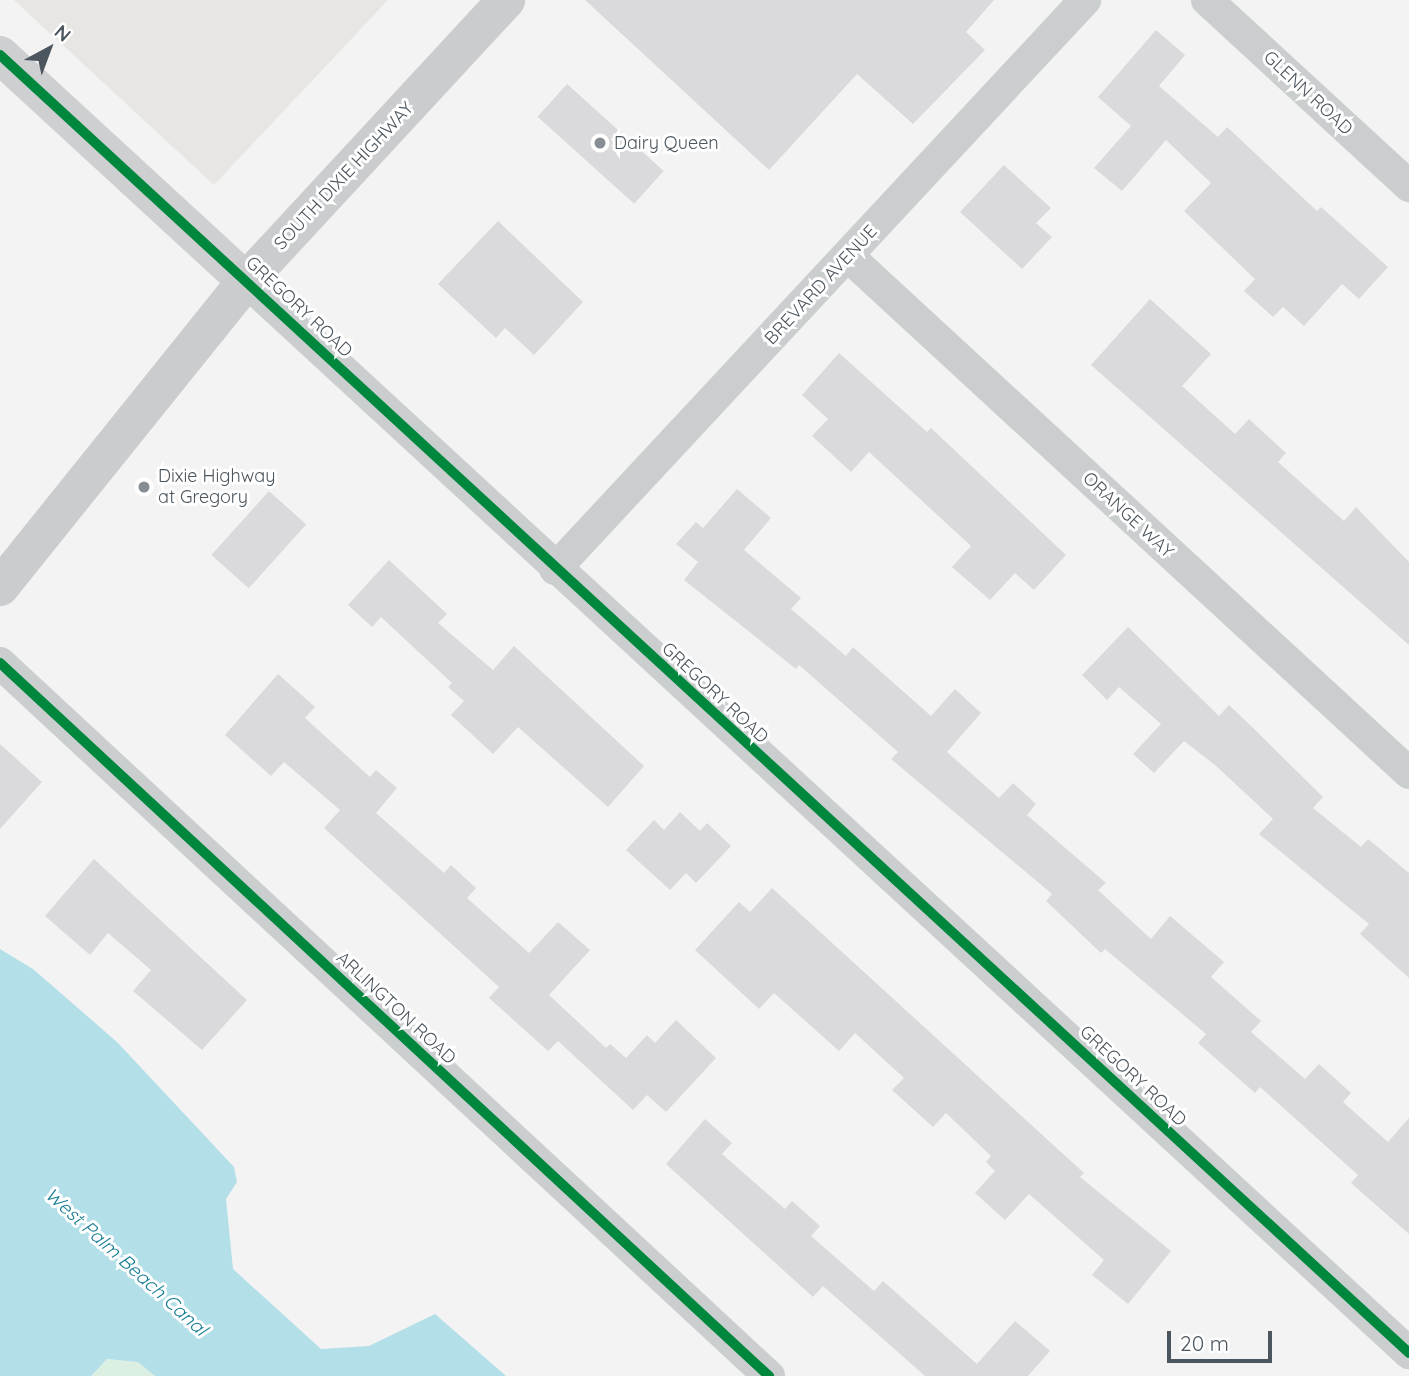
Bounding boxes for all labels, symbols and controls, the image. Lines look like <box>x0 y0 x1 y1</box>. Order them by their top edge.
north arrow <box>14 14 84 84</box>
text: N <box>50 20 76 47</box>
street label: GLENN ROAD <box>1259 46 1357 140</box>
street label: SOUTH DIXIE HIGHWAY <box>270 98 418 254</box>
place label: Dairy Queen <box>614 132 719 154</box>
marker: Dairy Queen <box>592 135 608 151</box>
street label: BREVARD AVENUE <box>760 221 882 349</box>
street label: GREGORY ROAD <box>241 252 357 362</box>
place label: Dixie Highway at Gregory <box>158 466 275 508</box>
street label: ORANGE WAY <box>1078 467 1178 563</box>
marker: Dixie Highway at Gregory <box>136 479 152 495</box>
street label: GREGORY ROAD <box>657 638 773 748</box>
street label: ARLINGTON ROAD <box>332 947 460 1069</box>
street label: GREGORY ROAD <box>1075 1021 1191 1131</box>
water label: West Palm Beach Canal <box>40 1183 212 1341</box>
scale bar <box>1171 1316 1276 1360</box>
text: 20 m <box>1180 1330 1229 1356</box>

